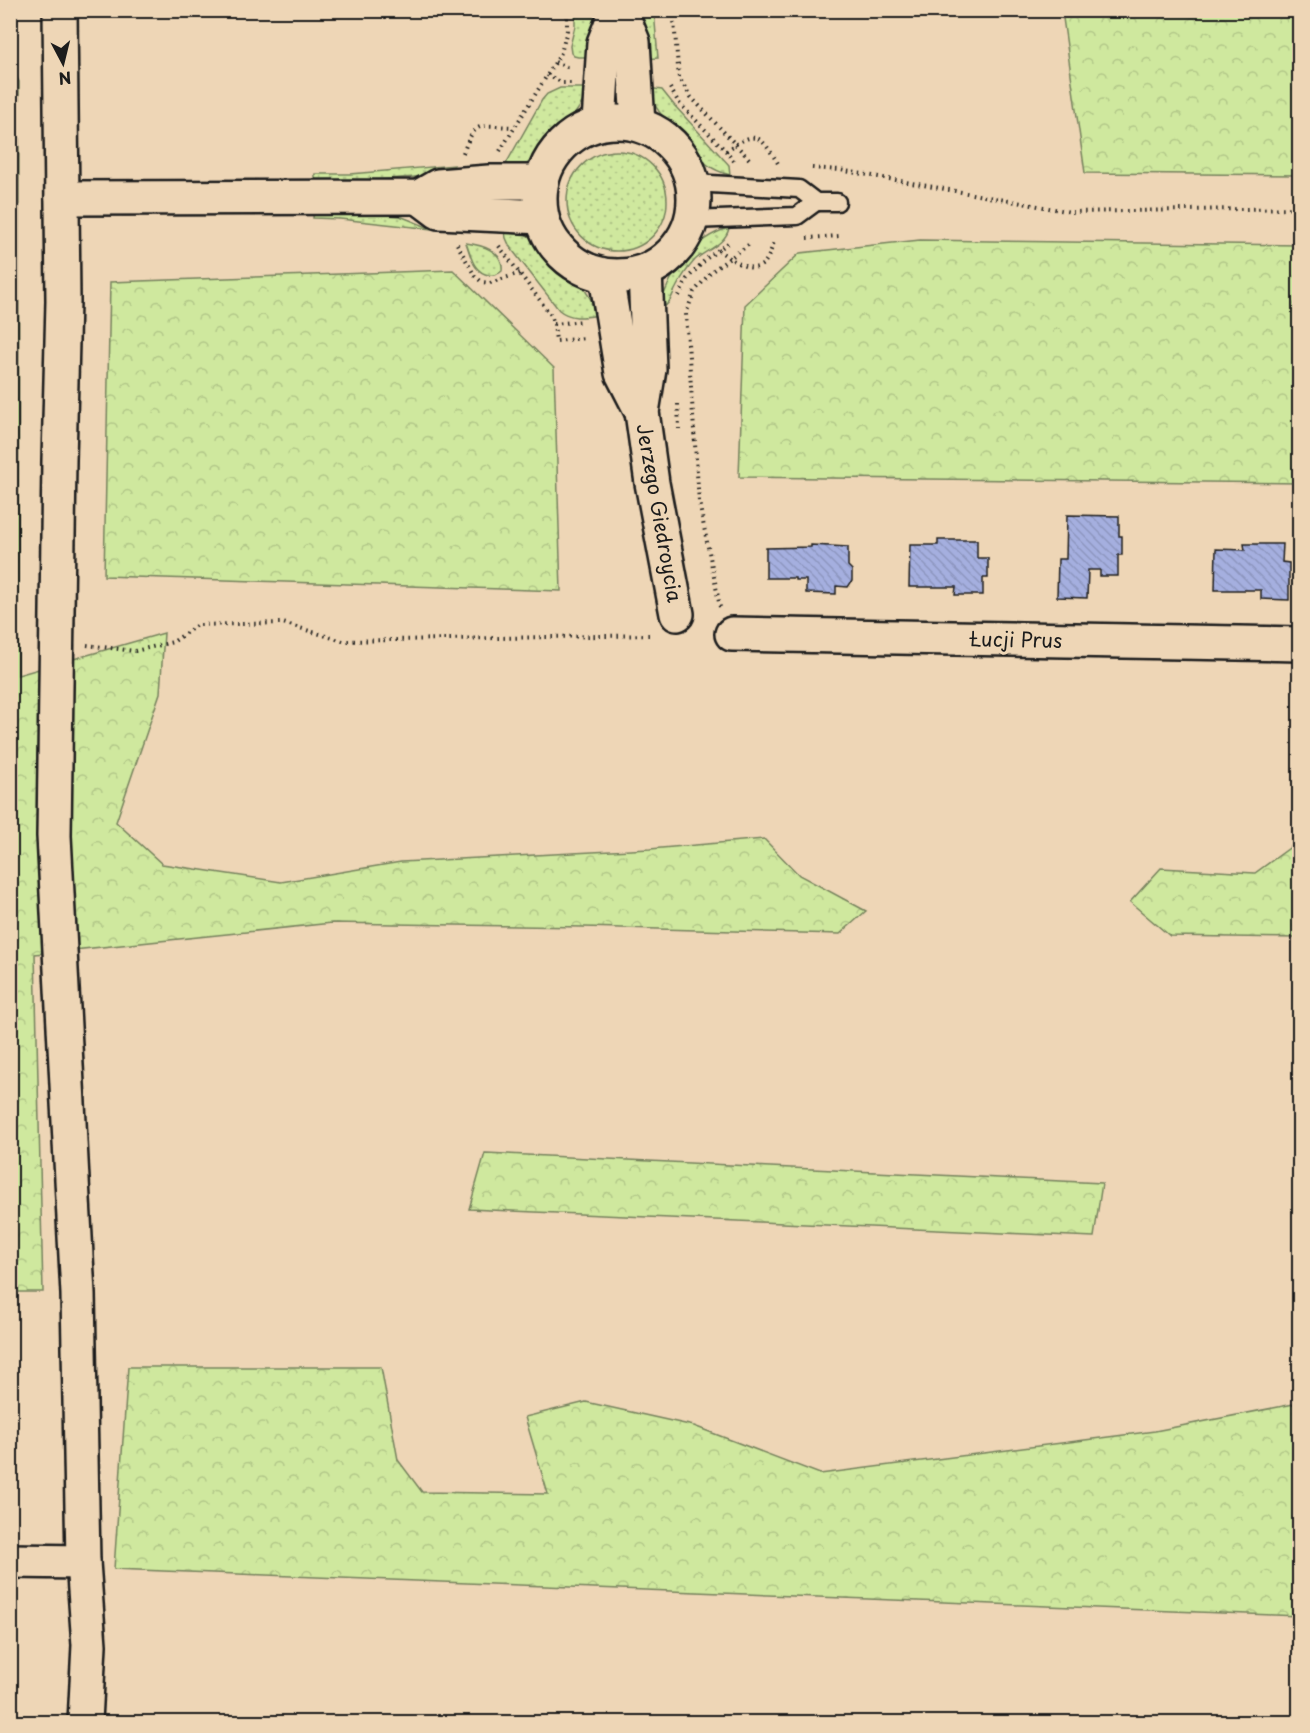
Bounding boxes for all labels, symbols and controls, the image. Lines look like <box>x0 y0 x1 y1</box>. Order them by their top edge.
north arrow <box>33 33 93 93</box>
text: N <box>57 66 73 92</box>
street label: Jerzego Giedroycia <box>630 421 691 605</box>
street label: Łucji Prus <box>969 623 1062 655</box>

